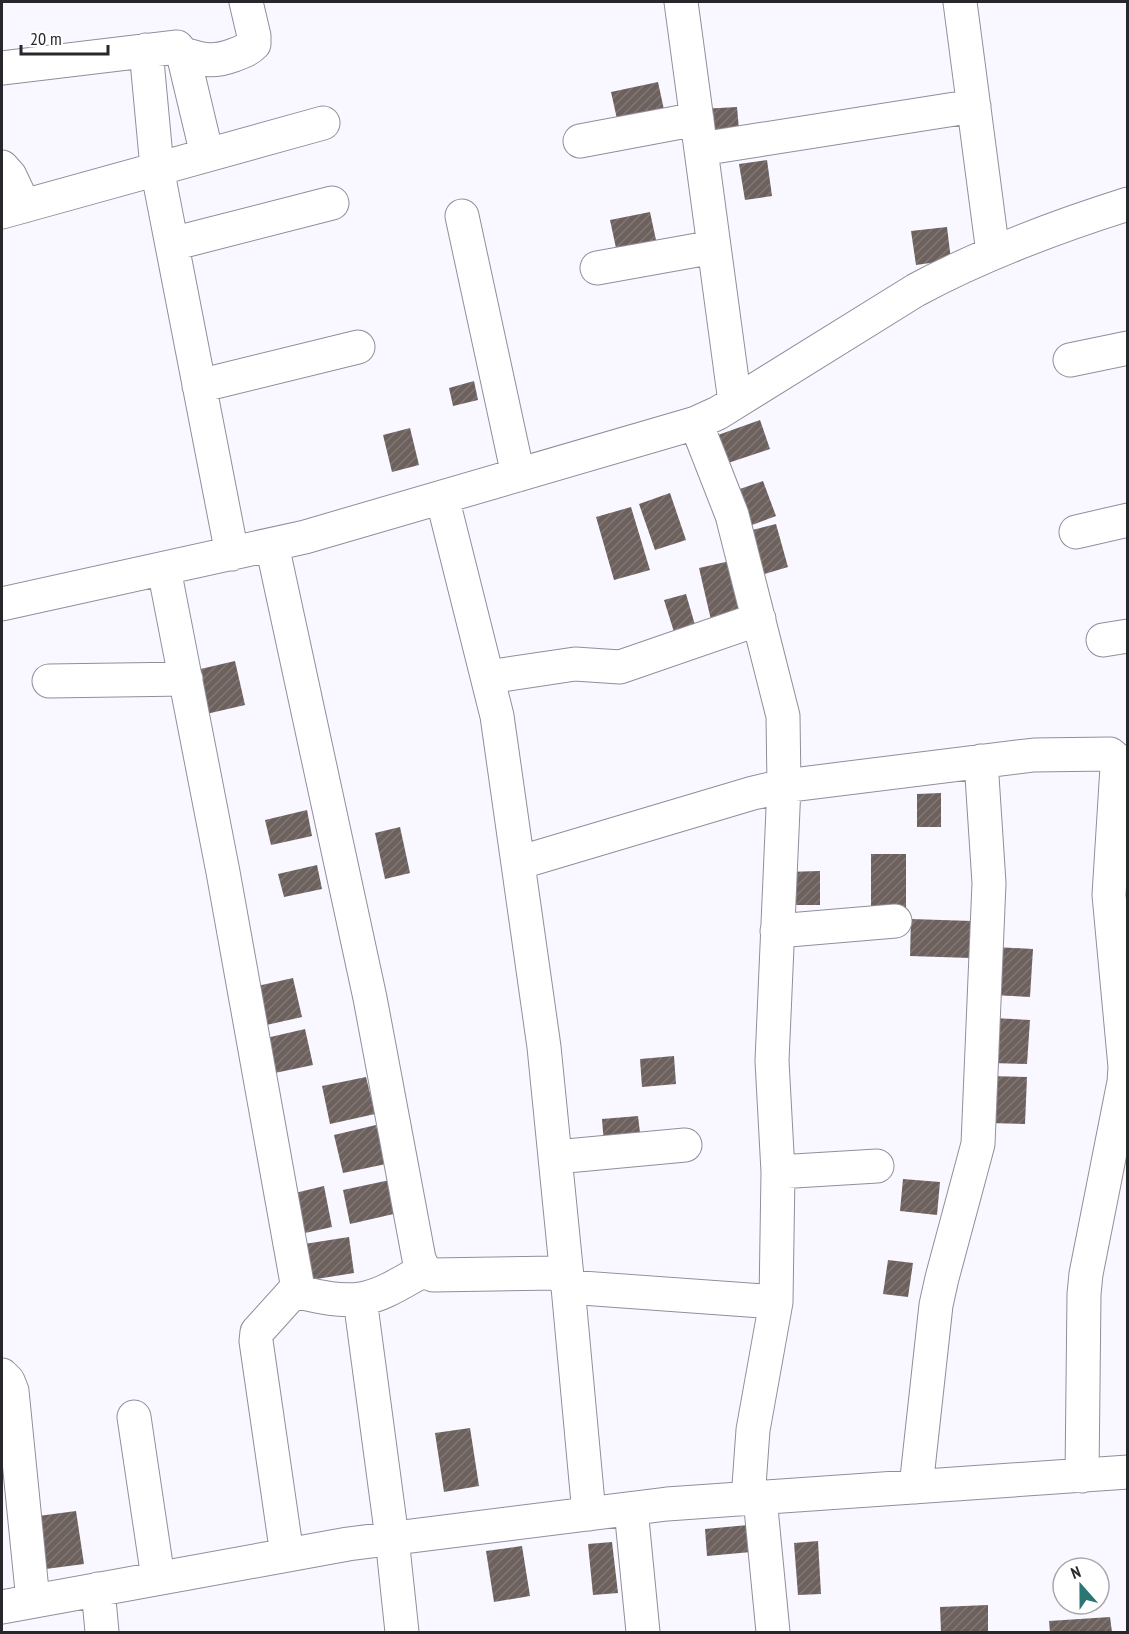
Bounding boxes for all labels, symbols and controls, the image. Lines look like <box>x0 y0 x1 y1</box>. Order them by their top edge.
scale bar <box>21 18 108 56</box>
text: 20 m <box>30 27 62 50</box>
north arrow <box>1051 1556 1111 1616</box>
text: N <box>1068 1561 1083 1583</box>

